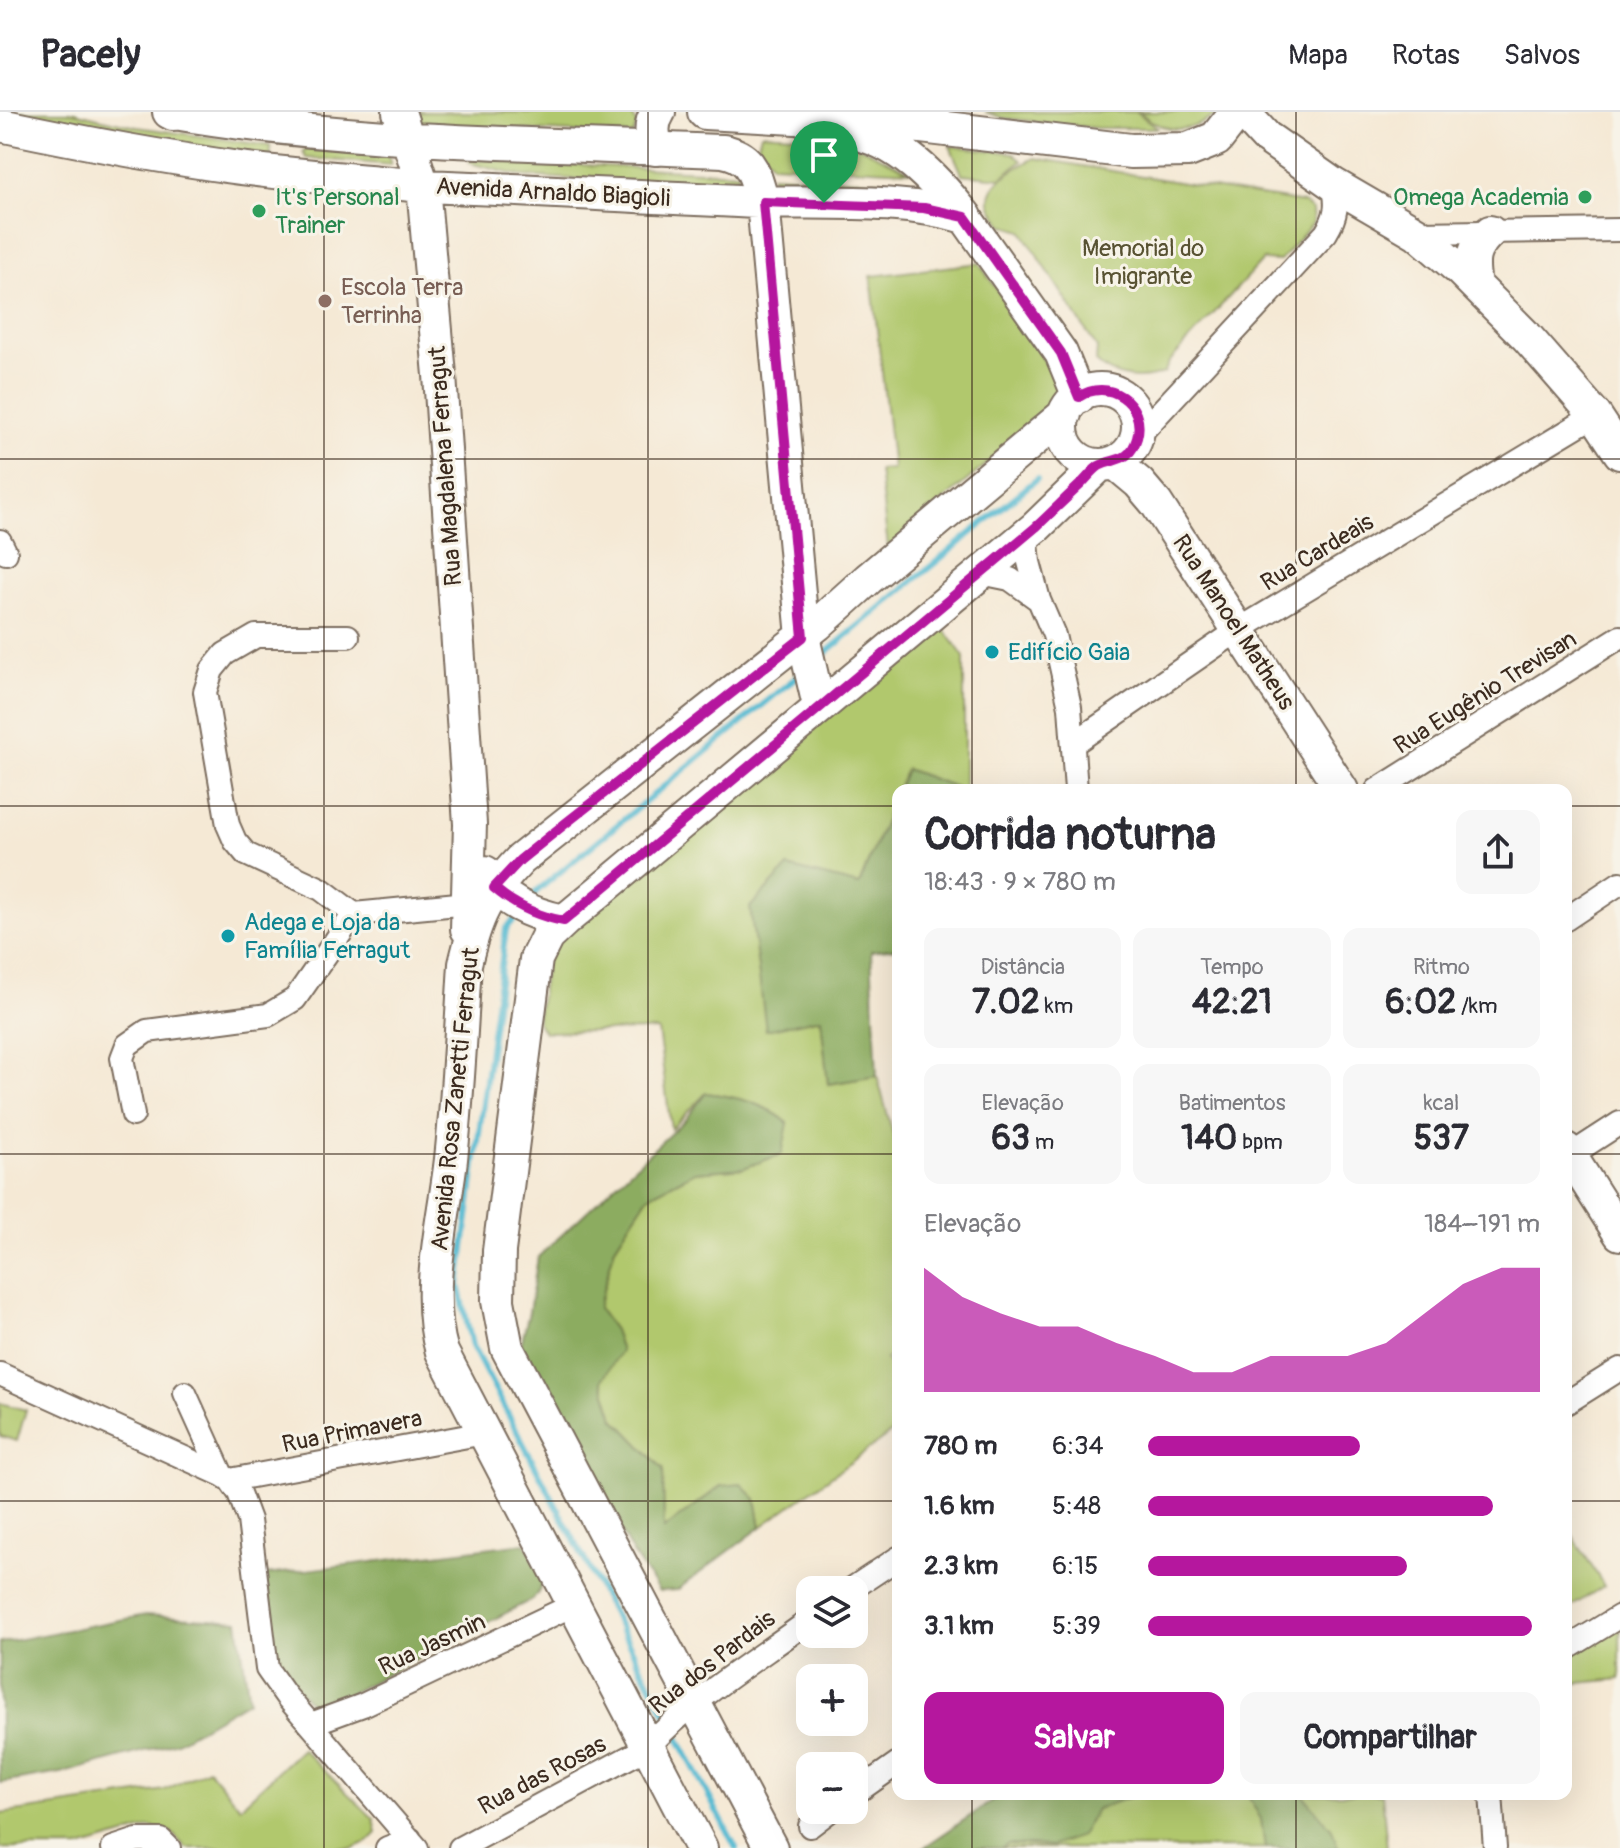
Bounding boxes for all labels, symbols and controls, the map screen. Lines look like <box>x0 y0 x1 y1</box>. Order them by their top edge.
text: Pacely <box>40 31 140 79</box>
text: Mapa <box>1288 38 1348 73</box>
text: Rotas <box>1392 38 1460 73</box>
text: Salvos <box>1504 38 1580 73</box>
pin <box>790 121 858 203</box>
icon: arrive <box>802 133 846 177</box>
street label: Avenida Arnaldo Biagioli <box>435 172 671 213</box>
place label: It's Personal Trainer <box>275 183 400 240</box>
place label: Omega Academia <box>1393 183 1569 212</box>
marker: Omega Academia <box>1576 188 1594 206</box>
marker: It's Personal Trainer <box>250 202 268 220</box>
park label: Memorial do Imigrante <box>1082 234 1204 291</box>
place label: Escola Terra Terrinha <box>341 273 463 330</box>
marker: Escola Terra Terrinha <box>316 292 334 310</box>
street label: Rua Magdalena Ferragut <box>423 345 468 587</box>
street label: Rua Cardeais <box>1256 507 1379 597</box>
street label: Rua Manoel Matheus <box>1166 529 1301 716</box>
street label: Rua Eugênio Trevisan <box>1389 624 1582 760</box>
place label: Edifício Gaia <box>1008 638 1130 667</box>
marker: Edifício Gaia <box>983 643 1001 661</box>
text: Corrida noturna <box>924 808 1216 863</box>
button: share <box>1456 810 1540 894</box>
text: 18:43 · 9 × 780 m <box>924 866 1116 898</box>
place label: Adega e Loja da Família Ferragut <box>244 908 411 965</box>
marker: Adega e Loja da Família Ferragut <box>219 927 237 945</box>
street label: Avenida Rosa Zanetti Ferragut <box>425 946 486 1252</box>
text: Distância <box>980 953 1065 981</box>
text: Tempo <box>1200 953 1264 981</box>
text: Ritmo <box>1413 953 1470 981</box>
text: 7.02 <box>972 981 1040 1024</box>
text: 42:21 <box>1192 981 1272 1024</box>
text: 6:02 <box>1385 981 1456 1024</box>
text: km <box>1040 992 1073 1020</box>
text: /km <box>1456 992 1498 1020</box>
text: Elevação <box>982 1089 1064 1117</box>
text: Batimentos <box>1179 1089 1285 1117</box>
text: kcal <box>1423 1089 1459 1117</box>
text: 63 <box>991 1117 1030 1160</box>
text: 140 <box>1181 1117 1237 1160</box>
text: 537 <box>1414 1117 1469 1160</box>
text: m <box>1030 1128 1054 1156</box>
text: bpm <box>1237 1128 1283 1156</box>
text: Elevação <box>924 1208 1021 1240</box>
text: 184–191 m <box>1424 1208 1540 1240</box>
street label: Rua Primavera <box>280 1404 425 1459</box>
text: 780 m <box>924 1430 997 1462</box>
text: 6:34 <box>1052 1430 1104 1462</box>
text: 1.6 km <box>924 1490 995 1522</box>
text: 5:48 <box>1052 1490 1101 1522</box>
text: 2.3 km <box>924 1550 998 1582</box>
text: 6:15 <box>1052 1550 1098 1582</box>
map controls <box>796 1576 868 1824</box>
button: layers <box>796 1576 868 1648</box>
street label: Rua dos Pardais <box>644 1604 781 1721</box>
street label: Rua Jasmin <box>374 1607 490 1682</box>
text: 3.1 km <box>924 1610 994 1642</box>
text: 5:39 <box>1052 1610 1101 1642</box>
button: + <box>796 1664 868 1736</box>
button: Salvar <box>924 1692 1224 1784</box>
button: Compartilhar <box>1240 1692 1540 1784</box>
street label: Rua das Rosas <box>473 1730 611 1821</box>
button: − <box>796 1752 868 1824</box>

